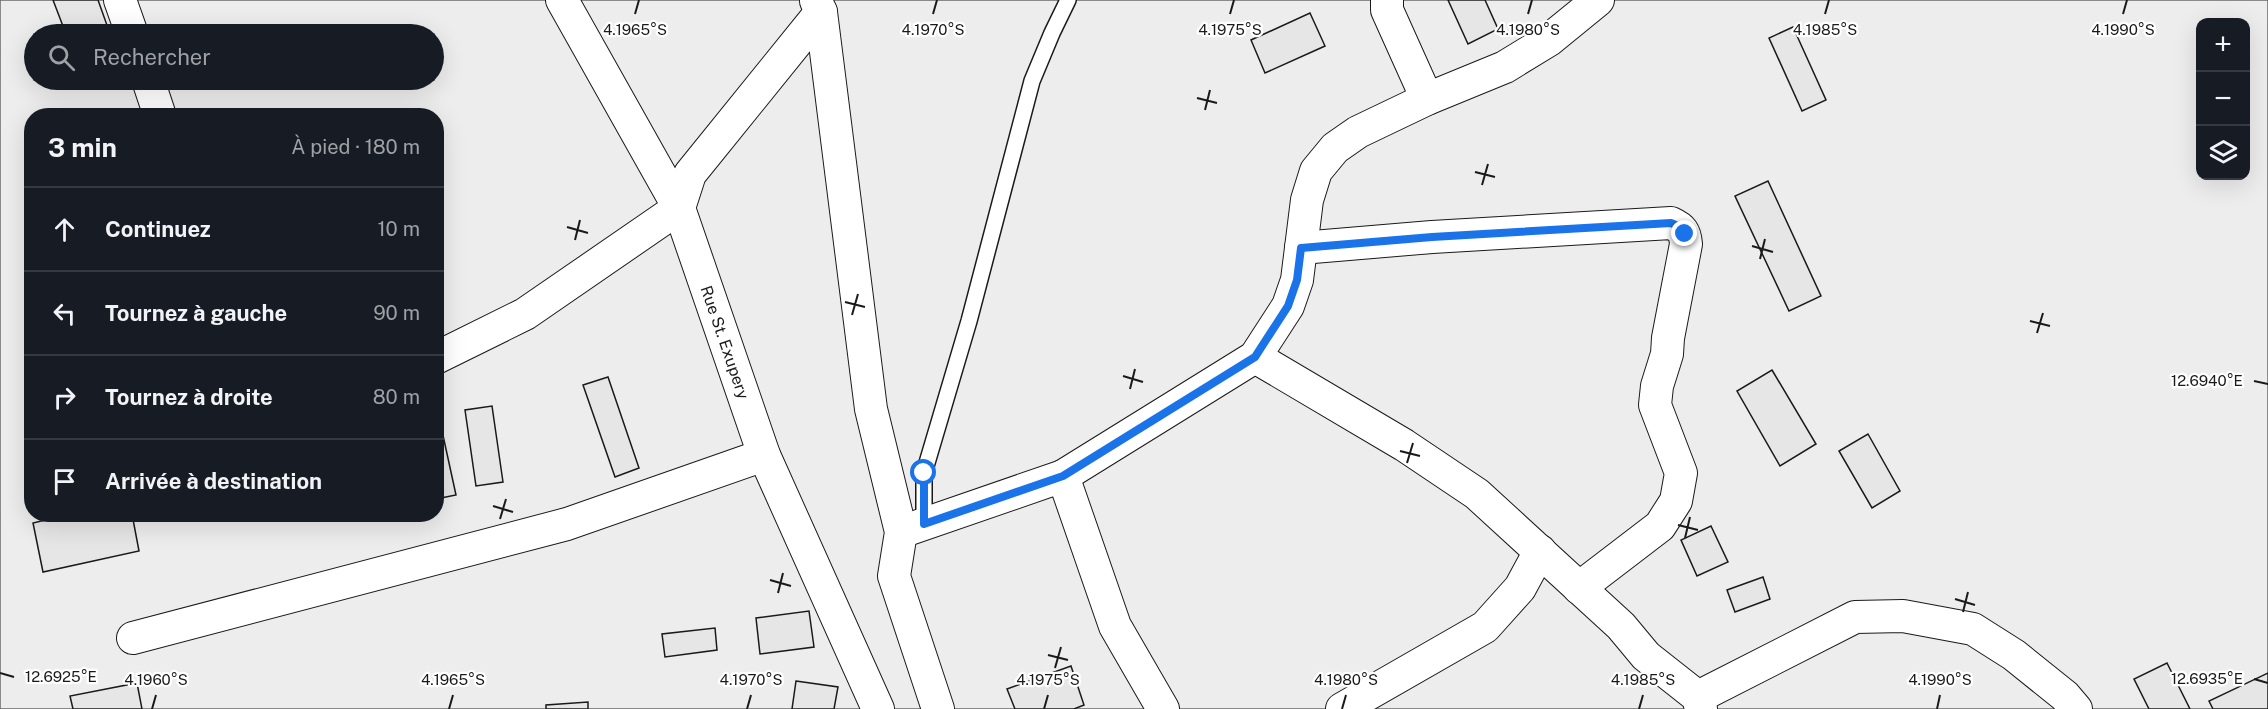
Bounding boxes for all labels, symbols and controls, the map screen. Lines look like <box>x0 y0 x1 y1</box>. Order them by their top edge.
map controls <box>2196 18 2250 180</box>
button: + <box>2196 18 2250 72</box>
text: 4.1965°S <box>603 21 667 38</box>
text: 4.1970°S <box>902 21 964 38</box>
text: 4.1975°S <box>1198 21 1262 38</box>
text: 4.1980°S <box>1496 21 1560 38</box>
text: 4.1985°S <box>1793 21 1857 38</box>
text: 4.1990°S <box>2091 21 2155 38</box>
search box <box>24 24 444 90</box>
icon: search <box>45 41 78 74</box>
text: Rechercher <box>93 44 211 70</box>
button: − <box>2196 72 2250 126</box>
button: layers <box>2196 126 2250 180</box>
text: 3 min <box>48 132 117 163</box>
text: À pied · 180 m <box>291 135 420 159</box>
icon: ahead <box>48 213 81 246</box>
text: Continuez <box>105 216 211 242</box>
text: 10 m <box>377 217 420 241</box>
route end <box>1671 220 1697 246</box>
street label: Rue St. Exupery <box>697 283 754 402</box>
icon: left <box>48 297 81 330</box>
text: Tournez à gauche <box>105 300 287 326</box>
text: 90 m <box>373 301 420 325</box>
text: 12.6940°E <box>2171 372 2243 389</box>
icon: right <box>48 381 81 414</box>
text: Tournez à droite <box>105 384 273 410</box>
text: 80 m <box>373 385 420 409</box>
route start <box>910 459 936 485</box>
icon: arrive <box>48 465 81 498</box>
text: Arrivée à destination <box>105 468 322 494</box>
text: 12.6925°E <box>25 668 97 685</box>
text: 12.6935°E <box>2171 670 2243 687</box>
text: 4.1960°S <box>124 671 188 688</box>
text: 4.1965°S <box>421 671 485 688</box>
text: 4.1970°S <box>720 671 782 688</box>
text: 4.1975°S <box>1016 671 1080 688</box>
text: 4.1980°S <box>1314 671 1378 688</box>
text: 4.1985°S <box>1611 671 1675 688</box>
text: 4.1990°S <box>1908 671 1972 688</box>

